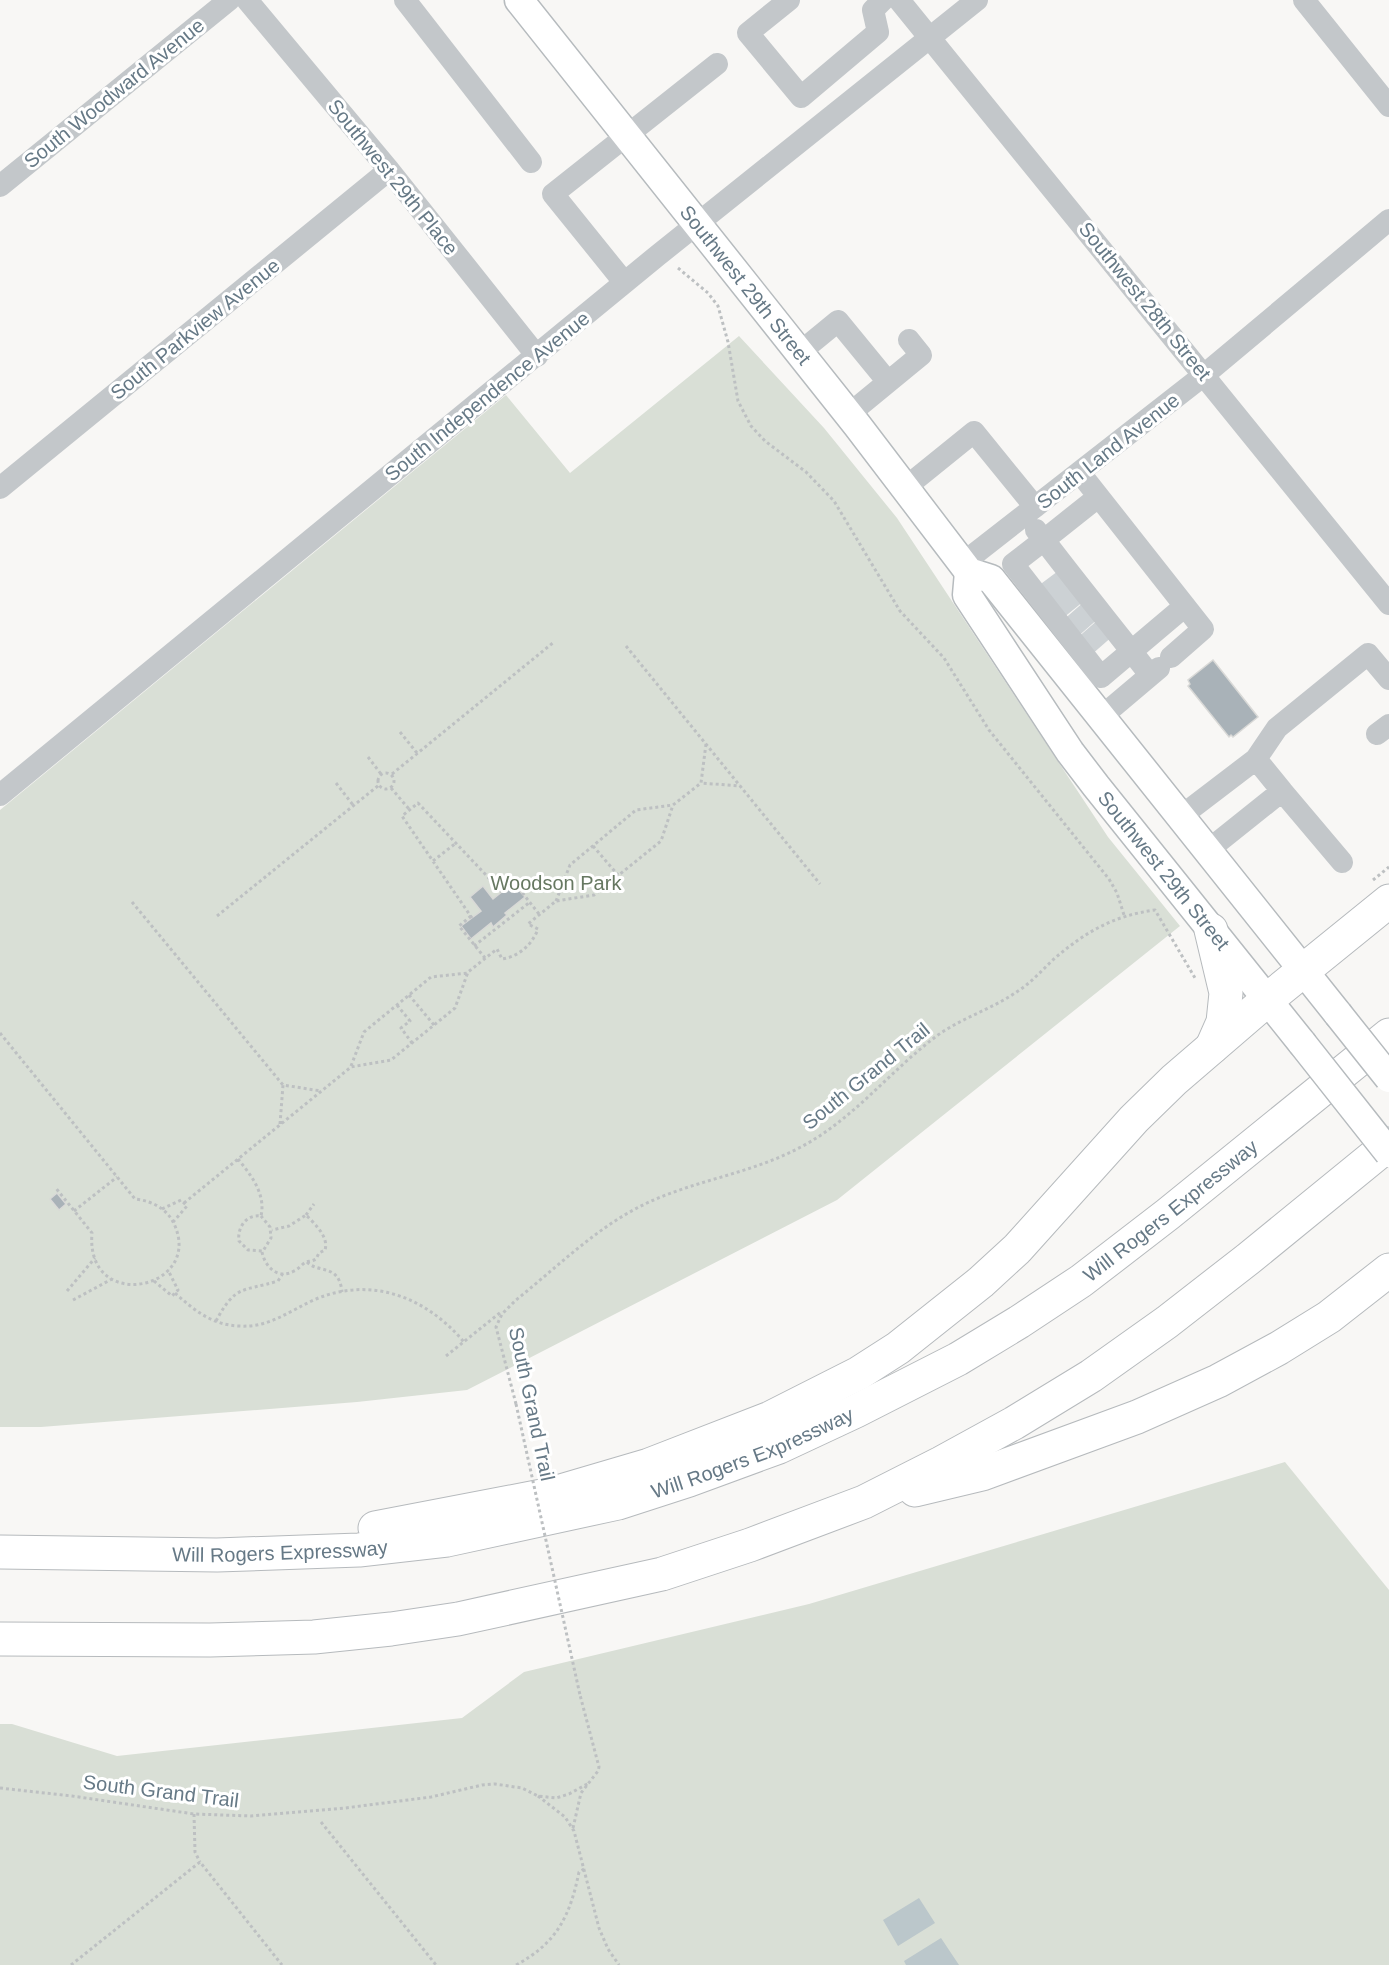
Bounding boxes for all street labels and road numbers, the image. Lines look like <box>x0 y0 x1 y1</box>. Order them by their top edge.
street label: South Woodward Avenue <box>20 14 208 172</box>
street label: Southwest 29th Place <box>324 95 462 259</box>
street label: Southwest 29th Street <box>676 201 816 369</box>
street label: Southwest 28th Street <box>1075 218 1216 385</box>
street label: South Parkview Avenue <box>106 254 284 404</box>
street label: South Independence Avenue <box>380 307 594 485</box>
street label: South Land Avenue <box>1033 389 1183 513</box>
street label: Southwest 29th Street <box>1094 787 1234 955</box>
street label: South Grand Trail <box>798 1018 934 1134</box>
street label: Will Rogers Expressway <box>1079 1135 1262 1286</box>
street label: South Grand Trail <box>505 1325 559 1483</box>
street label: Will Rogers Expressway <box>648 1403 857 1503</box>
street label: Will Rogers Expressway <box>172 1536 389 1566</box>
street label: South Grand Trail <box>82 1771 240 1811</box>

